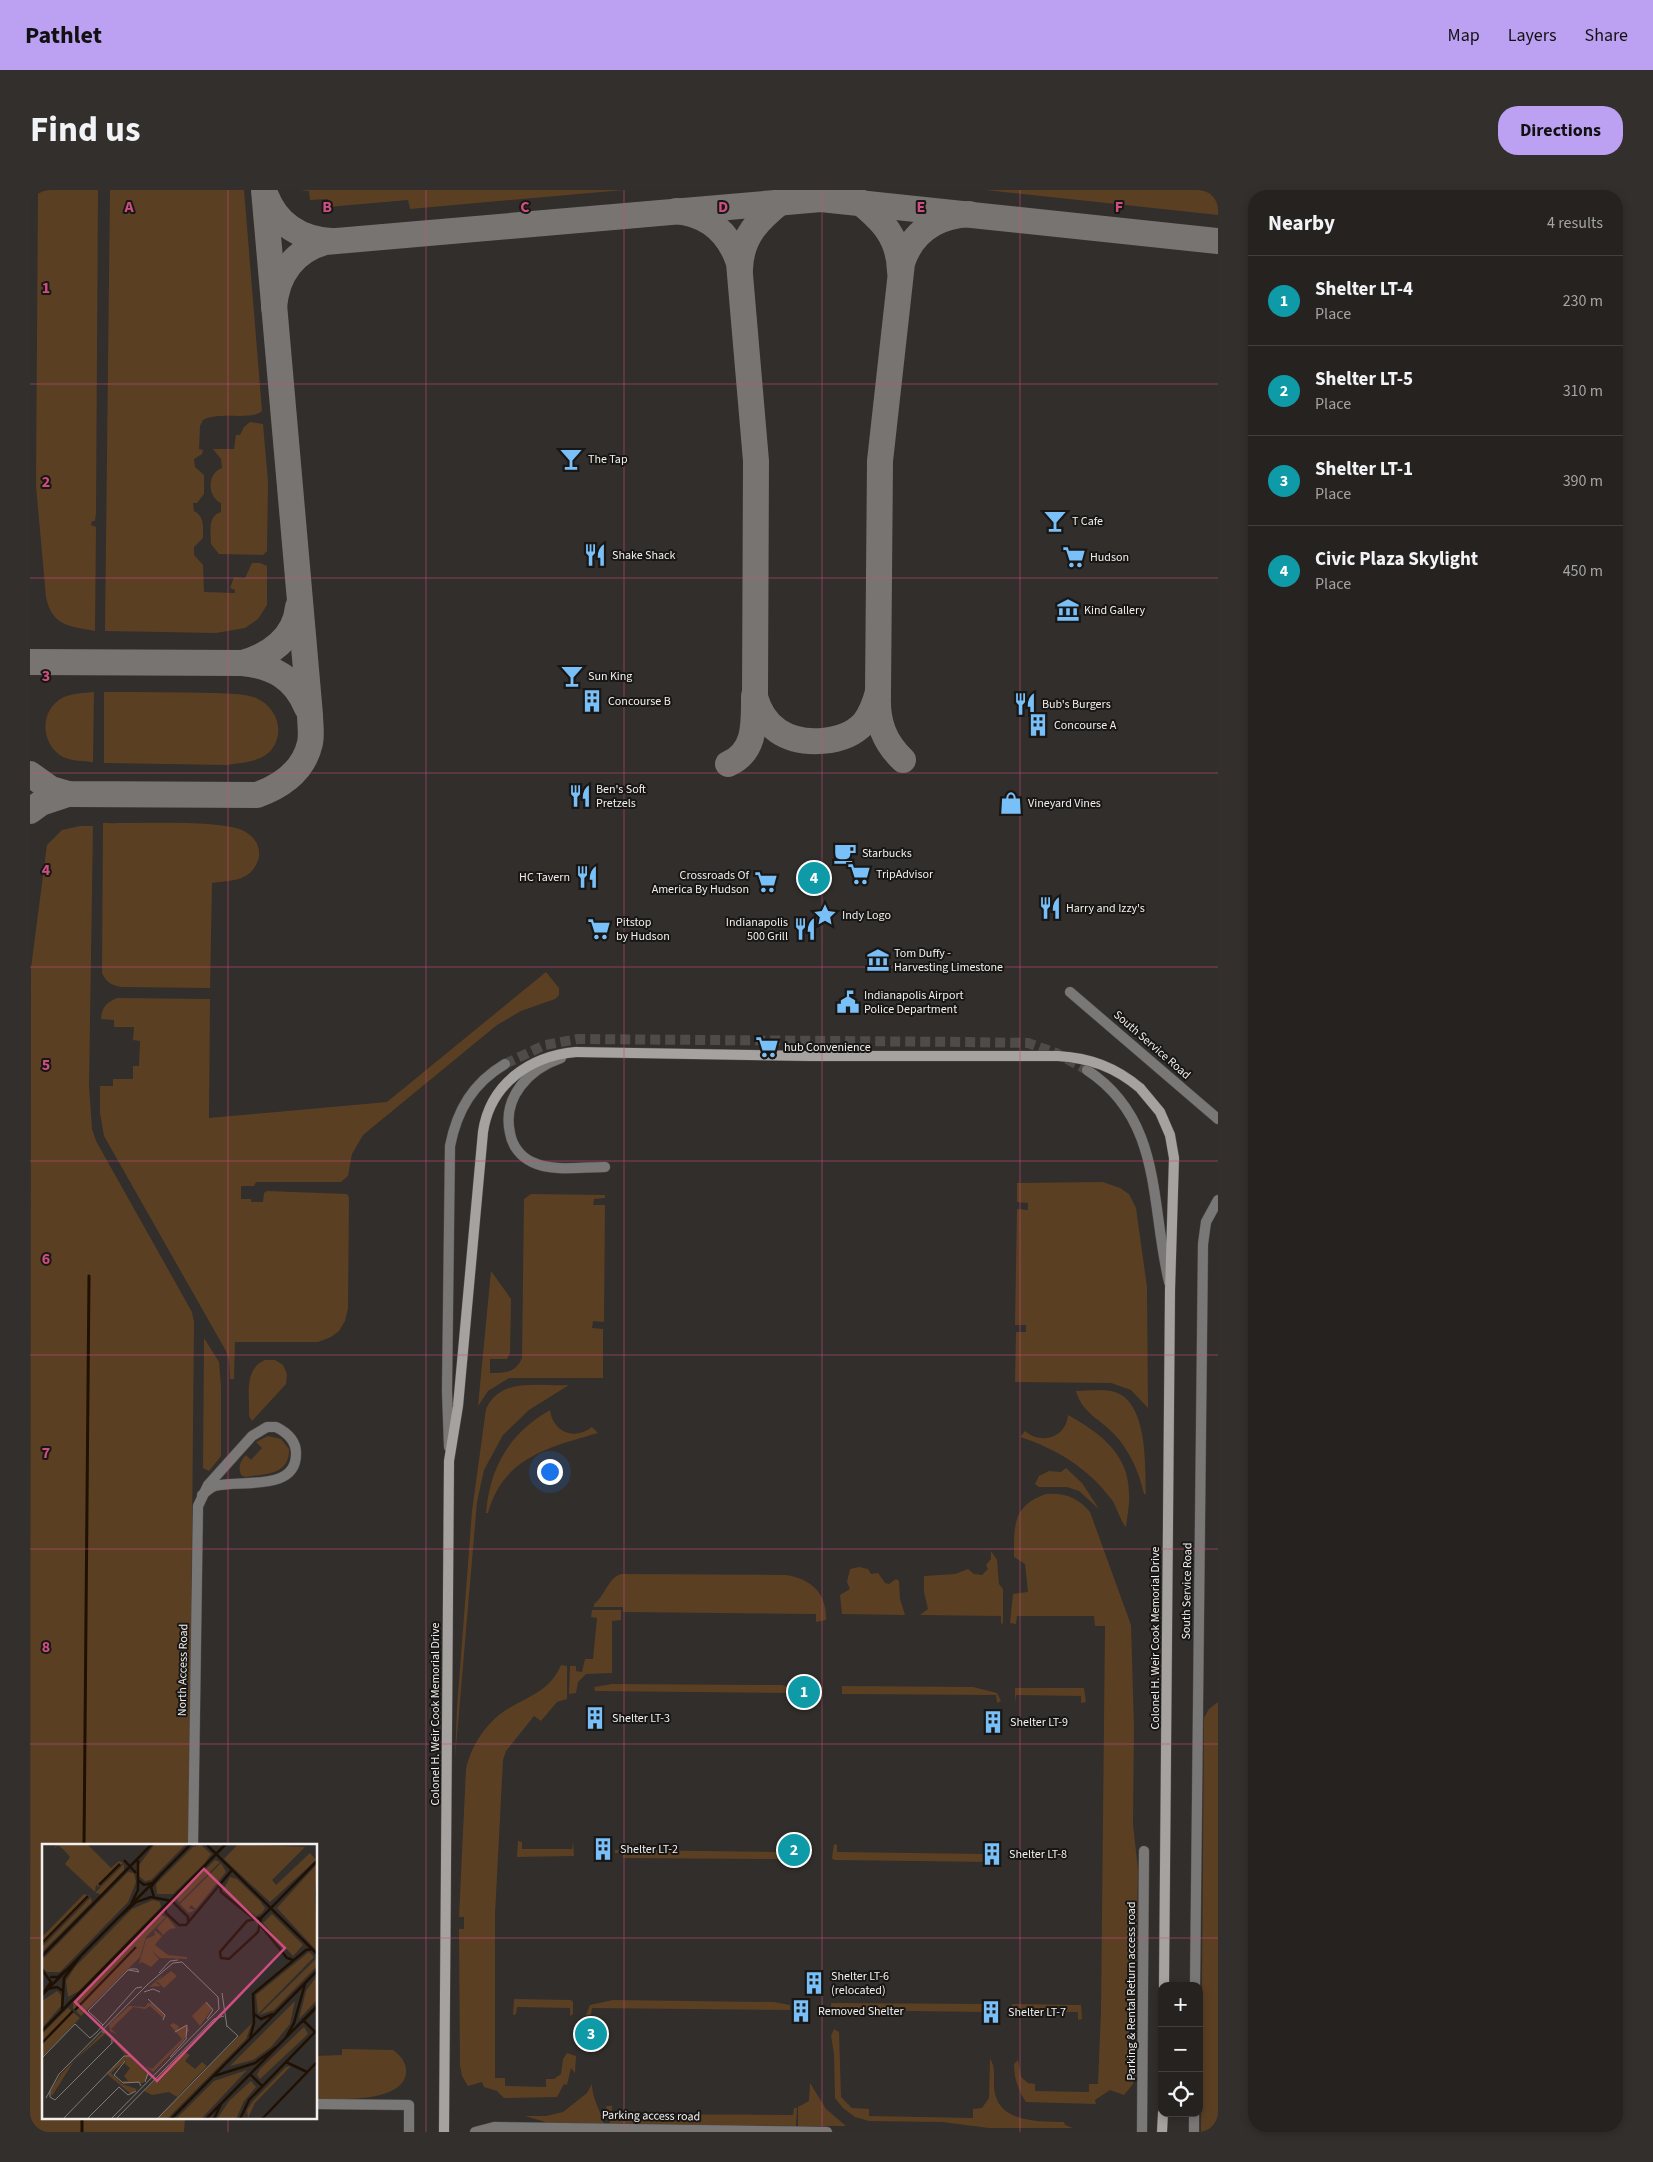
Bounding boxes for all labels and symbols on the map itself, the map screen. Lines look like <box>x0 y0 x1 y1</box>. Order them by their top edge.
text: A <box>123 196 134 218</box>
text: B <box>322 196 332 218</box>
text: C <box>520 196 530 218</box>
text: D <box>718 196 728 218</box>
text: E <box>917 196 925 218</box>
text: F <box>1115 196 1123 218</box>
text: 1 <box>42 277 50 299</box>
bar icon: The Tap <box>558 446 584 472</box>
place label: The Tap <box>588 451 628 468</box>
text: 2 <box>42 471 50 493</box>
bar icon: T Cafe <box>1042 508 1068 534</box>
place label: T Cafe <box>1072 513 1103 530</box>
restaurant icon: Shake Shack <box>582 542 608 568</box>
supermarket icon: Hudson <box>1061 544 1087 570</box>
place label: Shake Shack <box>612 547 676 564</box>
place label: Hudson <box>1090 549 1129 566</box>
museum icon: Kind Gallery <box>1055 597 1081 623</box>
place label: Kind Gallery <box>1084 602 1146 619</box>
bar icon: Sun King <box>559 663 585 689</box>
text: 3 <box>42 665 50 687</box>
place label: Sun King <box>588 668 632 685</box>
building icon: Concourse B <box>579 688 605 714</box>
restaurant icon: Bub's Burgers <box>1012 691 1038 717</box>
place label: Concourse B <box>608 693 671 710</box>
place label: Bub's Burgers <box>1042 696 1111 713</box>
building icon: Concourse A <box>1025 712 1051 738</box>
place label: Concourse A <box>1054 717 1117 734</box>
place label: Ben's Soft Pretzels <box>596 781 646 812</box>
restaurant icon: Ben's Soft Pretzels <box>567 783 593 809</box>
shop icon: Vineyard Vines <box>998 790 1024 816</box>
place label: Vineyard Vines <box>1028 795 1101 812</box>
cafe icon: Starbucks <box>832 840 858 866</box>
place label: Starbucks <box>862 845 912 862</box>
text: 4 <box>42 859 51 881</box>
pin: 4 <box>798 859 830 897</box>
supermarket icon: TripAdvisor <box>846 861 872 887</box>
restaurant icon: HC Tavern <box>574 864 600 890</box>
place label: TripAdvisor <box>876 866 934 883</box>
place label: Crossroads Of America By Hudson <box>652 867 749 898</box>
place label: HC Tavern <box>519 869 570 886</box>
supermarket icon: Crossroads Of America By Hudson <box>753 869 779 895</box>
restaurant icon: Harry and Izzy's <box>1037 895 1063 921</box>
place label: Harry and Izzy's <box>1066 900 1145 917</box>
place icon: Indy Logo <box>812 902 838 928</box>
place label: Indy Logo <box>842 907 891 924</box>
place label: Pitstop by Hudson <box>616 914 670 945</box>
place label: Indianapolis 500 Grill <box>726 914 788 945</box>
supermarket icon: Pitstop by Hudson <box>586 916 612 942</box>
restaurant icon: Indianapolis 500 Grill <box>792 916 818 942</box>
place label: Tom Duffy - Harvesting Limestone <box>894 945 1003 976</box>
museum icon: Tom Duffy - Harvesting Limestone <box>865 947 891 973</box>
place label: Indianapolis Airport Police Department <box>864 987 964 1018</box>
public building icon: Indianapolis Airport Police Department <box>835 989 861 1015</box>
street label: South Service Road <box>1110 1007 1194 1083</box>
supermarket icon: hub Convenience <box>754 1034 780 1060</box>
place label: hub Convenience <box>784 1039 871 1056</box>
text: 5 <box>42 1054 50 1076</box>
text: 6 <box>42 1248 50 1270</box>
text: 7 <box>42 1442 50 1464</box>
your location <box>537 1459 563 1485</box>
street label: South Service Road <box>1178 1542 1196 1640</box>
street label: Colonel H. Weir Cook Memorial Drive <box>1147 1546 1164 1729</box>
street label: Colonel H. Weir Cook Memorial Drive <box>427 1622 444 1805</box>
street label: North Access Road <box>174 1624 192 1716</box>
text: 8 <box>42 1636 50 1658</box>
pin: 1 <box>788 1673 820 1711</box>
building icon: Shelter LT-3 <box>582 1705 608 1731</box>
building icon: Shelter LT-9 <box>980 1709 1006 1735</box>
place label: Shelter LT-3 <box>612 1710 670 1727</box>
place label: Shelter LT-9 <box>1010 1714 1068 1731</box>
pin: 2 <box>778 1831 810 1869</box>
building icon: Shelter LT-2 <box>590 1836 616 1862</box>
place label: Shelter LT-2 <box>620 1841 678 1858</box>
building icon: Shelter LT-8 <box>979 1841 1005 1867</box>
inset map <box>42 1844 318 2120</box>
place label: Shelter LT-8 <box>1009 1846 1067 1863</box>
street label: Parking & Rental Return access road <box>1123 1902 1140 2080</box>
place label: Shelter LT-6 (relocated) <box>831 1968 889 1999</box>
building icon: Shelter LT-6 (relocated) <box>801 1970 827 1996</box>
building icon: Removed Shelter <box>788 1998 814 2024</box>
building icon: Shelter LT-7 <box>978 1999 1004 2025</box>
place label: Removed Shelter <box>818 2003 904 2020</box>
place label: Shelter LT-7 <box>1008 2004 1066 2021</box>
pin: 3 <box>575 2015 607 2053</box>
street label: Parking access road <box>602 2107 700 2125</box>

